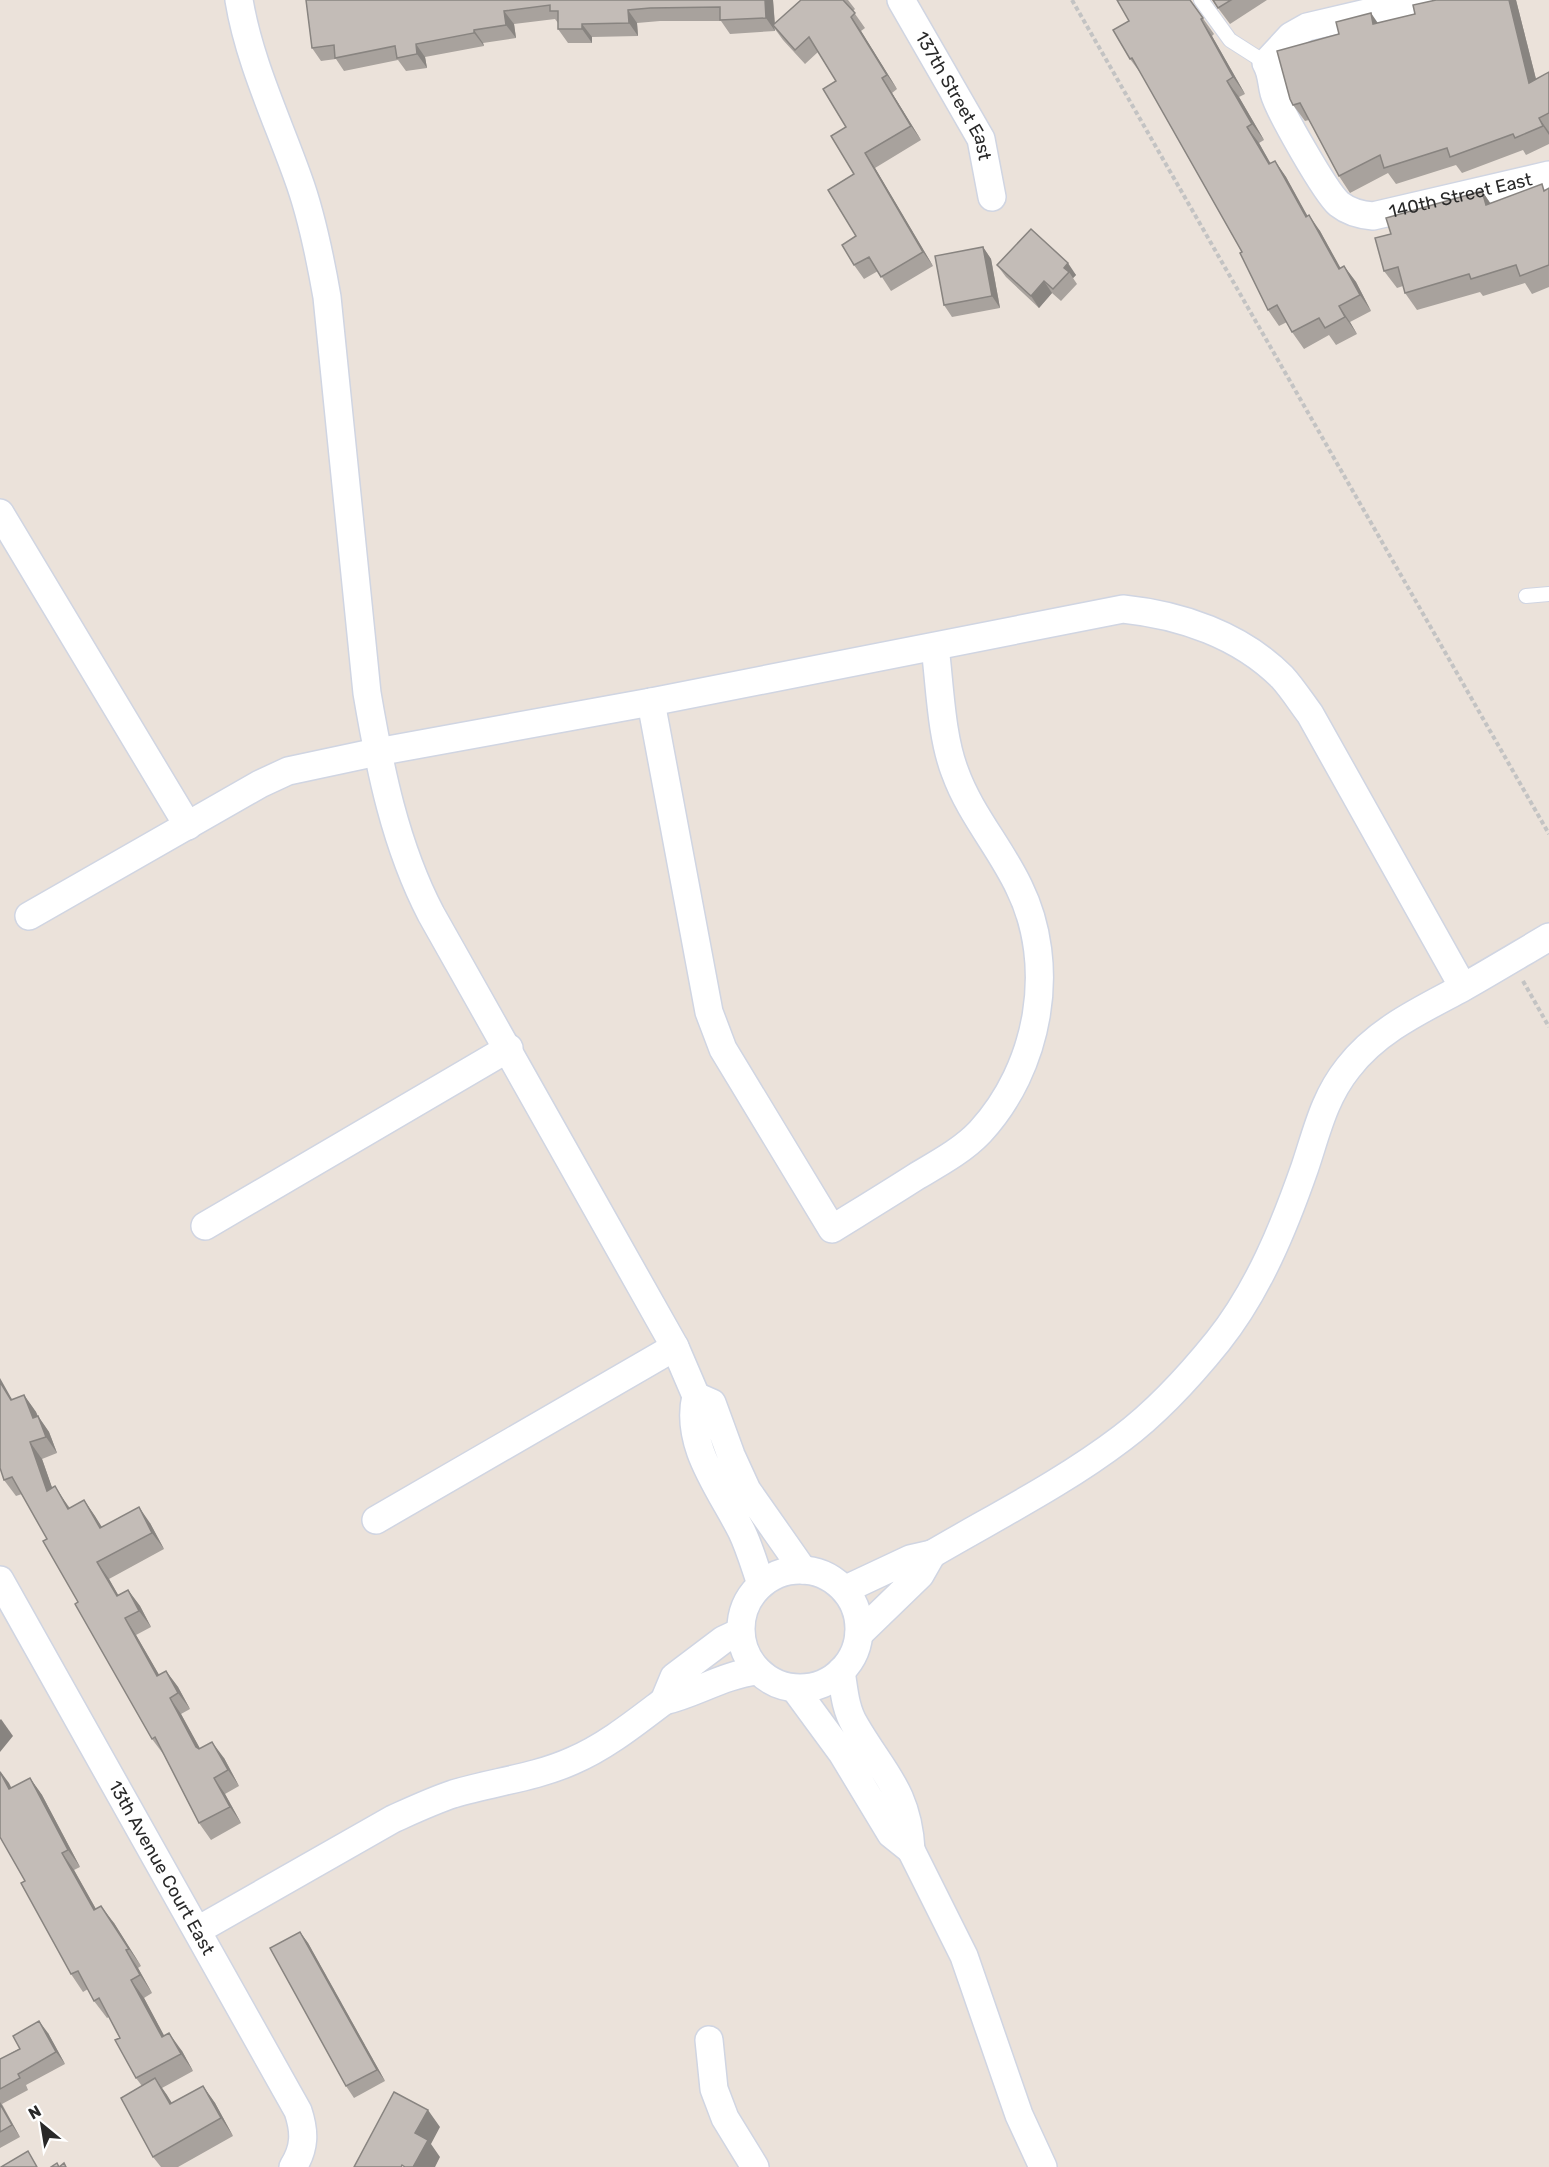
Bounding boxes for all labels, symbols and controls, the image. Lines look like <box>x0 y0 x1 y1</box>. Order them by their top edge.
street label: 137th Street East <box>910 28 996 162</box>
street label: 140th Street East <box>1387 168 1534 223</box>
street label: 13th Avenue Court East <box>104 1777 219 1959</box>
north arrow <box>12 2095 72 2155</box>
text: N <box>25 2101 44 2124</box>

